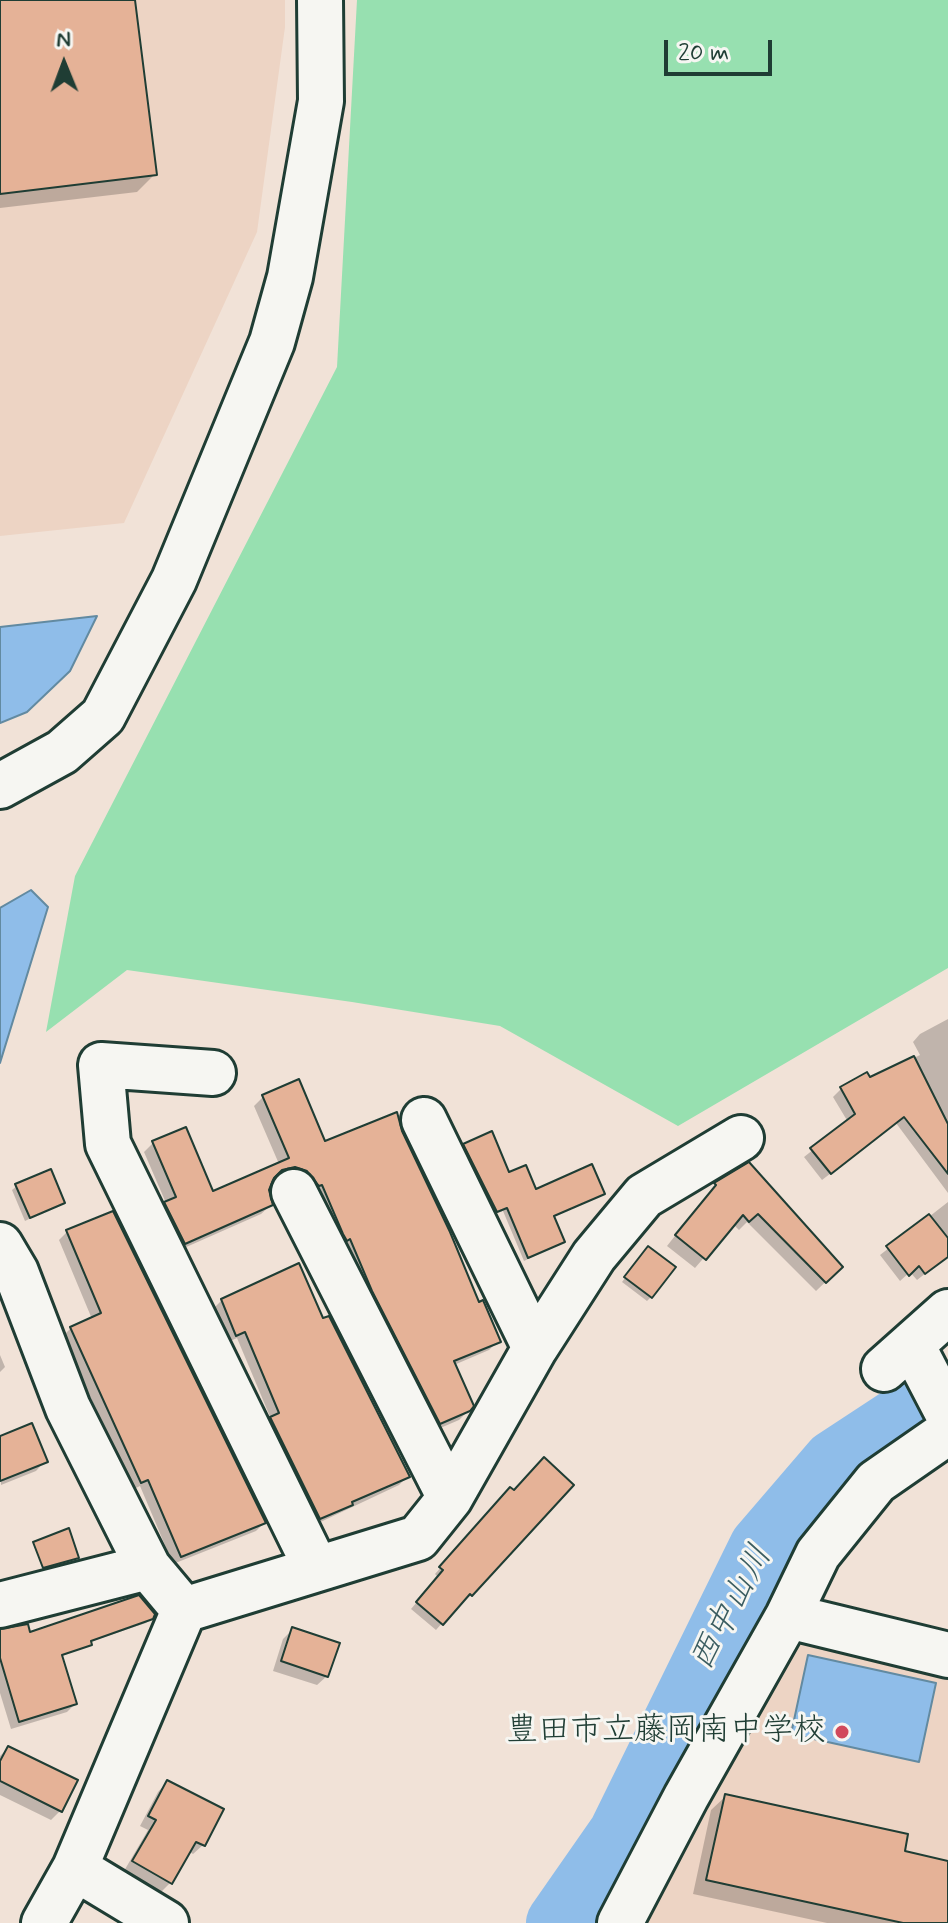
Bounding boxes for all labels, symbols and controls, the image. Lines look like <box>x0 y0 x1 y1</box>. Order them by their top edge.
north arrow <box>24 24 104 104</box>
scale bar <box>668 24 776 74</box>
text: N <box>56 26 71 54</box>
text: 20 m <box>678 38 729 69</box>
water label: 西中山川 <box>683 1539 783 1679</box>
place label: 豊田市立藤岡南中学校 <box>506 1713 826 1751</box>
marker: 豊田市立藤岡南中学校 <box>833 1723 851 1741</box>

